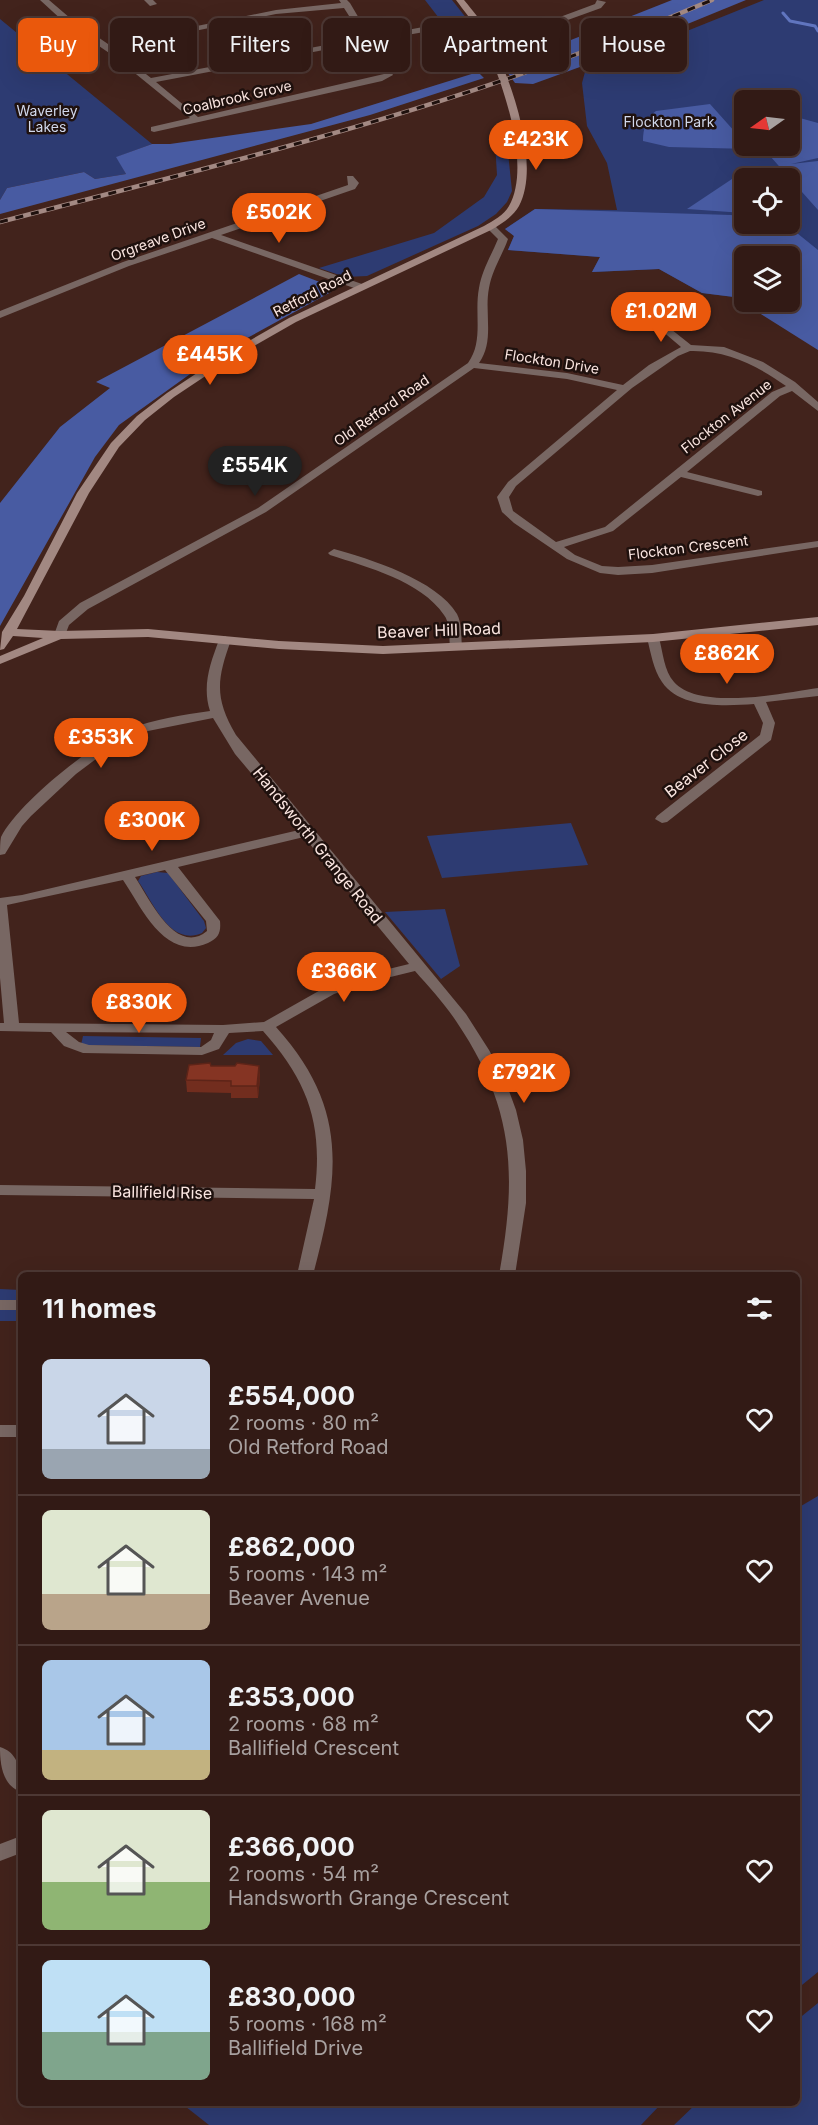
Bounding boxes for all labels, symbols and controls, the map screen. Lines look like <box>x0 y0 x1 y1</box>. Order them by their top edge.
chip: Buy <box>18 18 98 72</box>
chip: Rent <box>110 18 197 72</box>
chip: Filters <box>209 18 311 72</box>
chip: New <box>323 18 410 72</box>
chip: Apartment <box>422 18 569 72</box>
chip: House <box>581 18 687 72</box>
street label: Coalbrook Grove <box>181 76 293 118</box>
north arrow <box>734 90 800 156</box>
map controls <box>734 90 800 312</box>
park label: Waverley Lakes <box>16 102 78 135</box>
park label: Flockton Park <box>624 113 715 130</box>
pin: £423K <box>494 120 578 171</box>
text: £423K <box>503 127 569 151</box>
button: locate <box>734 168 800 234</box>
pin: £502K <box>237 193 321 244</box>
text: £502K <box>246 200 312 224</box>
street label: Orgreave Drive <box>108 214 208 264</box>
button: layers <box>734 246 800 312</box>
street label: Retford Road <box>270 266 354 320</box>
pin: £1.02M <box>612 292 710 343</box>
text: £1.02M <box>625 299 697 323</box>
pin: £445K <box>168 335 252 386</box>
text: £445K <box>177 342 244 366</box>
street label: Flockton Drive <box>503 345 601 377</box>
street label: Old Retford Road <box>330 371 432 449</box>
street label: Flockton Avenue <box>677 375 775 457</box>
pin: £554K <box>213 446 297 497</box>
text: £554K <box>222 453 288 477</box>
street label: Flockton Crescent <box>627 531 749 563</box>
street label: Beaver Hill Road <box>377 618 501 642</box>
pin: £862K <box>685 634 769 685</box>
text: £862K <box>694 641 760 665</box>
pin: £353K <box>59 718 143 769</box>
street label: Beaver Close <box>660 724 752 802</box>
text: £353K <box>68 725 134 749</box>
street label: Handsworth Grange Road <box>249 763 387 927</box>
pin: £300K <box>110 801 194 852</box>
text: £300K <box>118 808 186 832</box>
pin: £366K <box>302 952 386 1003</box>
text: £366K <box>311 959 377 983</box>
pin: £830K <box>97 983 181 1034</box>
text: £830K <box>106 990 172 1014</box>
pin: £792K <box>482 1053 566 1104</box>
text: £792K <box>492 1060 556 1084</box>
street label: Ballifield Rise <box>112 1181 212 1203</box>
icon: filters <box>743 1292 776 1325</box>
text: 11 homes <box>42 1293 157 1324</box>
text: £554,000 <box>228 1380 355 1411</box>
icon: home <box>90 1383 162 1455</box>
icon: heart <box>743 1403 776 1436</box>
text: 2 rooms · 80 m² <box>228 1411 379 1435</box>
text: Old Retford Road <box>228 1435 388 1459</box>
text: £862,000 <box>228 1531 355 1562</box>
icon: home <box>90 1534 162 1606</box>
icon: heart <box>743 1554 776 1587</box>
text: 5 rooms · 143 m² <box>228 1562 387 1586</box>
text: Beaver Avenue <box>228 1586 370 1610</box>
text: £353,000 <box>228 1681 355 1712</box>
icon: home <box>90 1684 162 1756</box>
icon: heart <box>743 1704 776 1737</box>
text: 2 rooms · 68 m² <box>228 1712 379 1736</box>
text: Ballifield Crescent <box>228 1736 399 1760</box>
text: £366,000 <box>228 1831 355 1862</box>
icon: home <box>90 1834 162 1906</box>
icon: heart <box>743 1854 776 1887</box>
text: 2 rooms · 54 m² <box>228 1862 379 1886</box>
text: Handsworth Grange Crescent <box>228 1886 509 1910</box>
text: £830,000 <box>228 1981 356 2012</box>
icon: home <box>90 1984 162 2056</box>
icon: heart <box>743 2004 776 2037</box>
text: 5 rooms · 168 m² <box>228 2012 387 2036</box>
text: Ballifield Drive <box>228 2036 363 2060</box>

